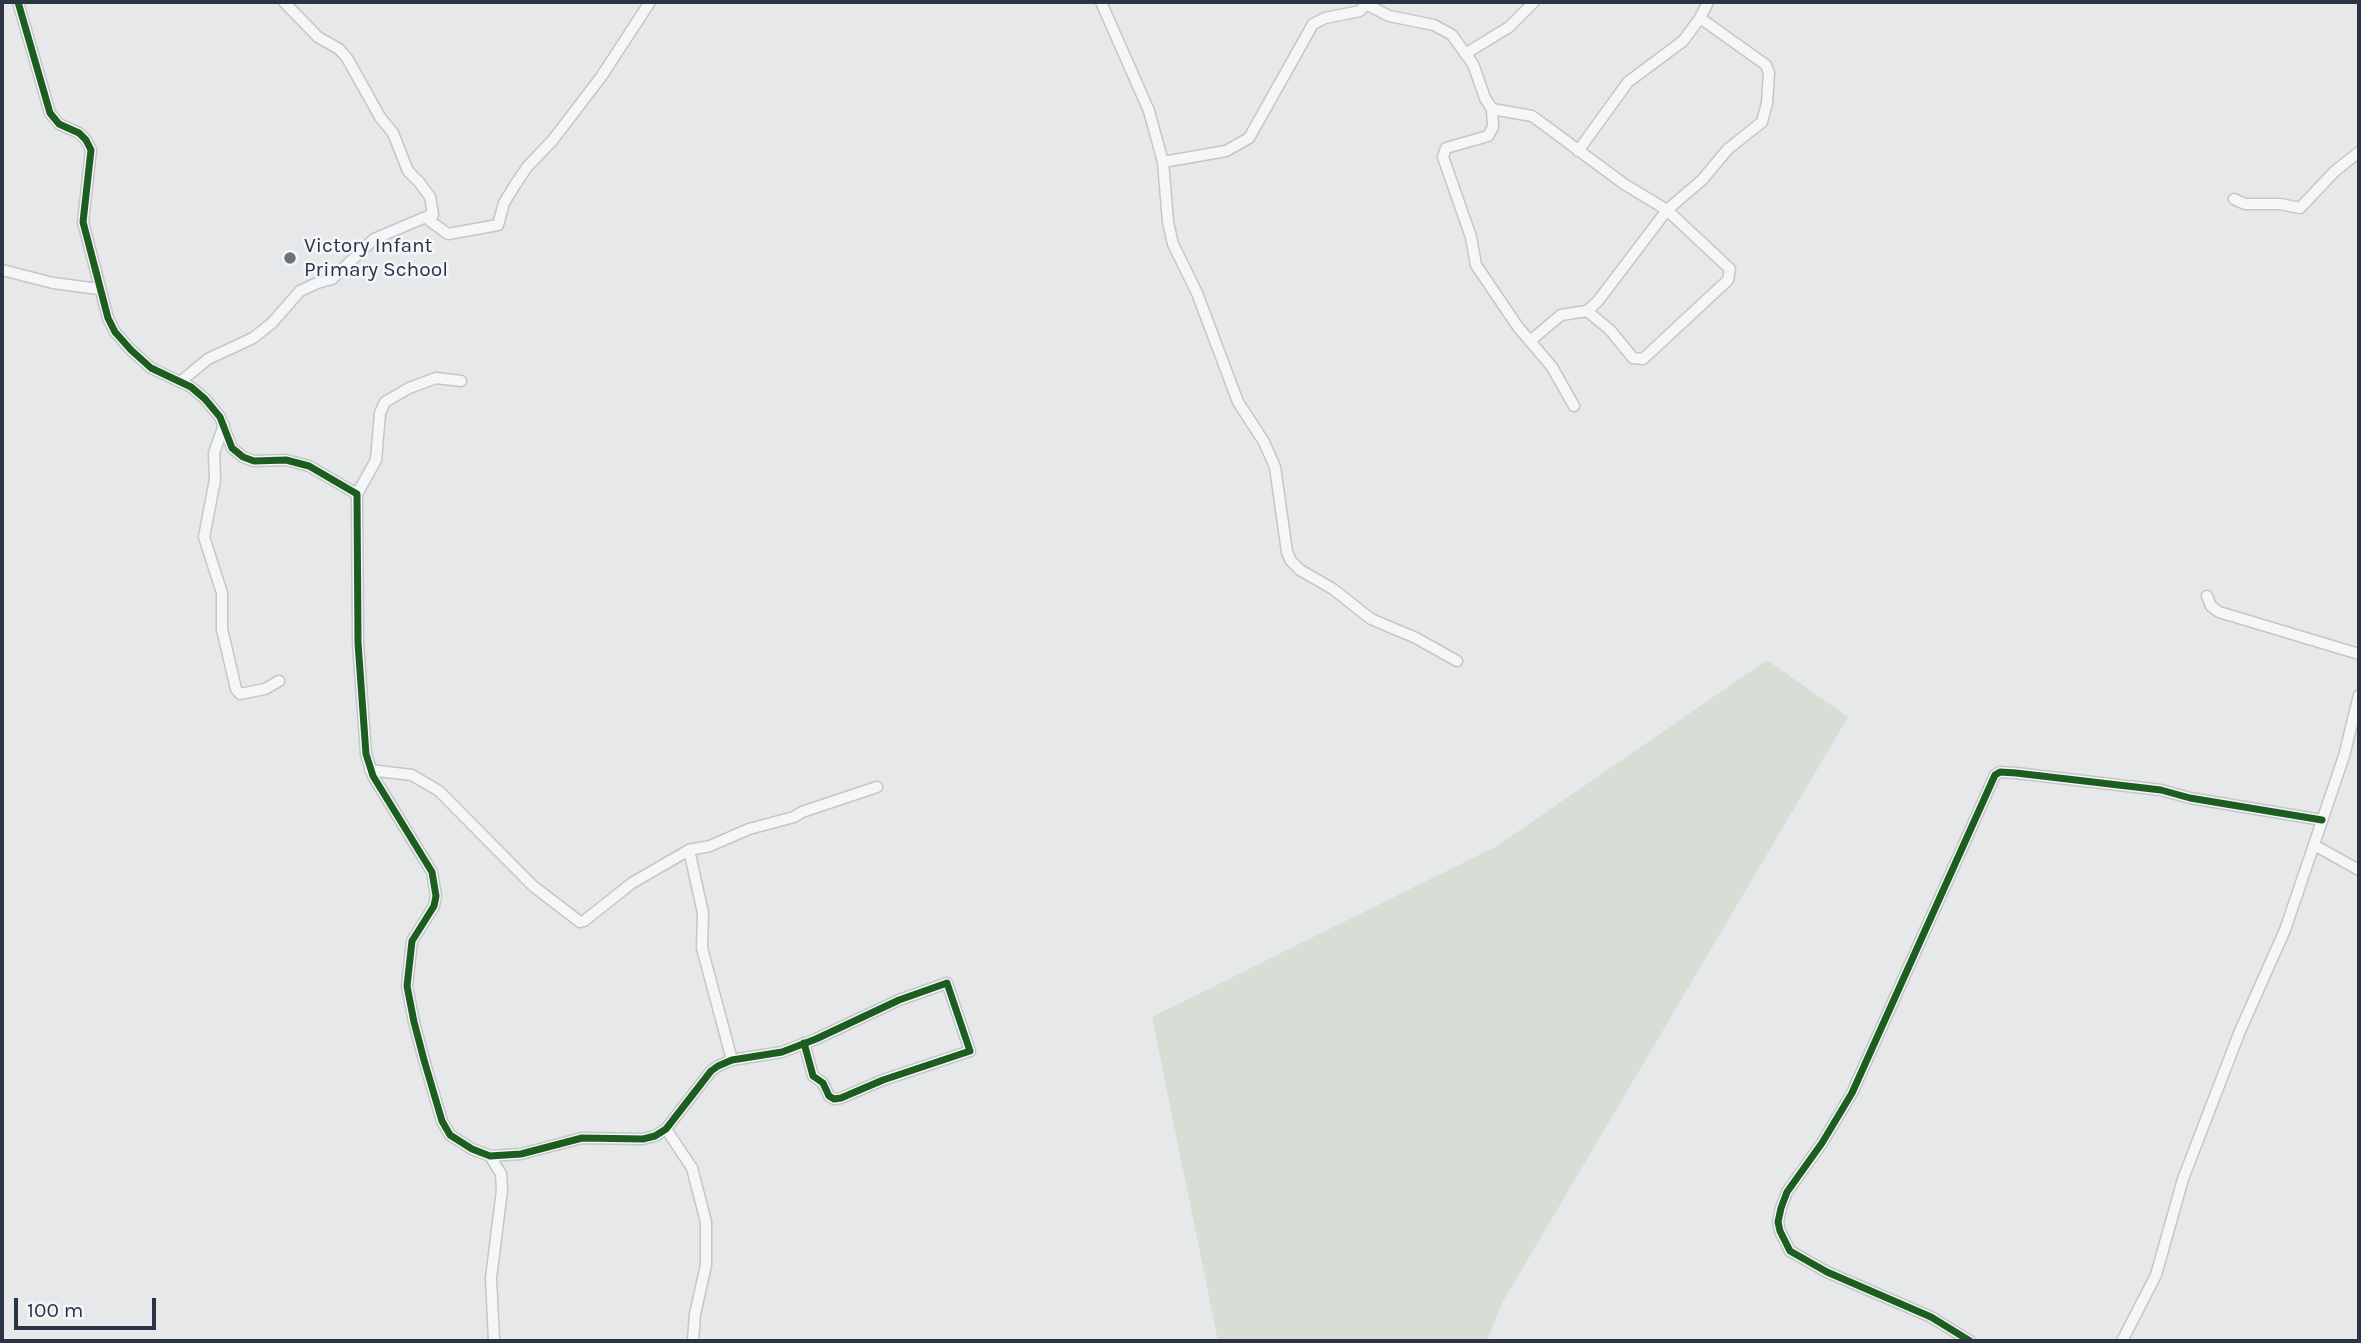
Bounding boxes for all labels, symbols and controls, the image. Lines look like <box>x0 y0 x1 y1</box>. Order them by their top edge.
place label: Victory Infant Primary School <box>304 233 448 283</box>
marker: Victory Infant Primary School <box>282 250 298 266</box>
scale bar <box>18 1284 159 1328</box>
text: 100 m <box>27 1298 84 1322</box>

